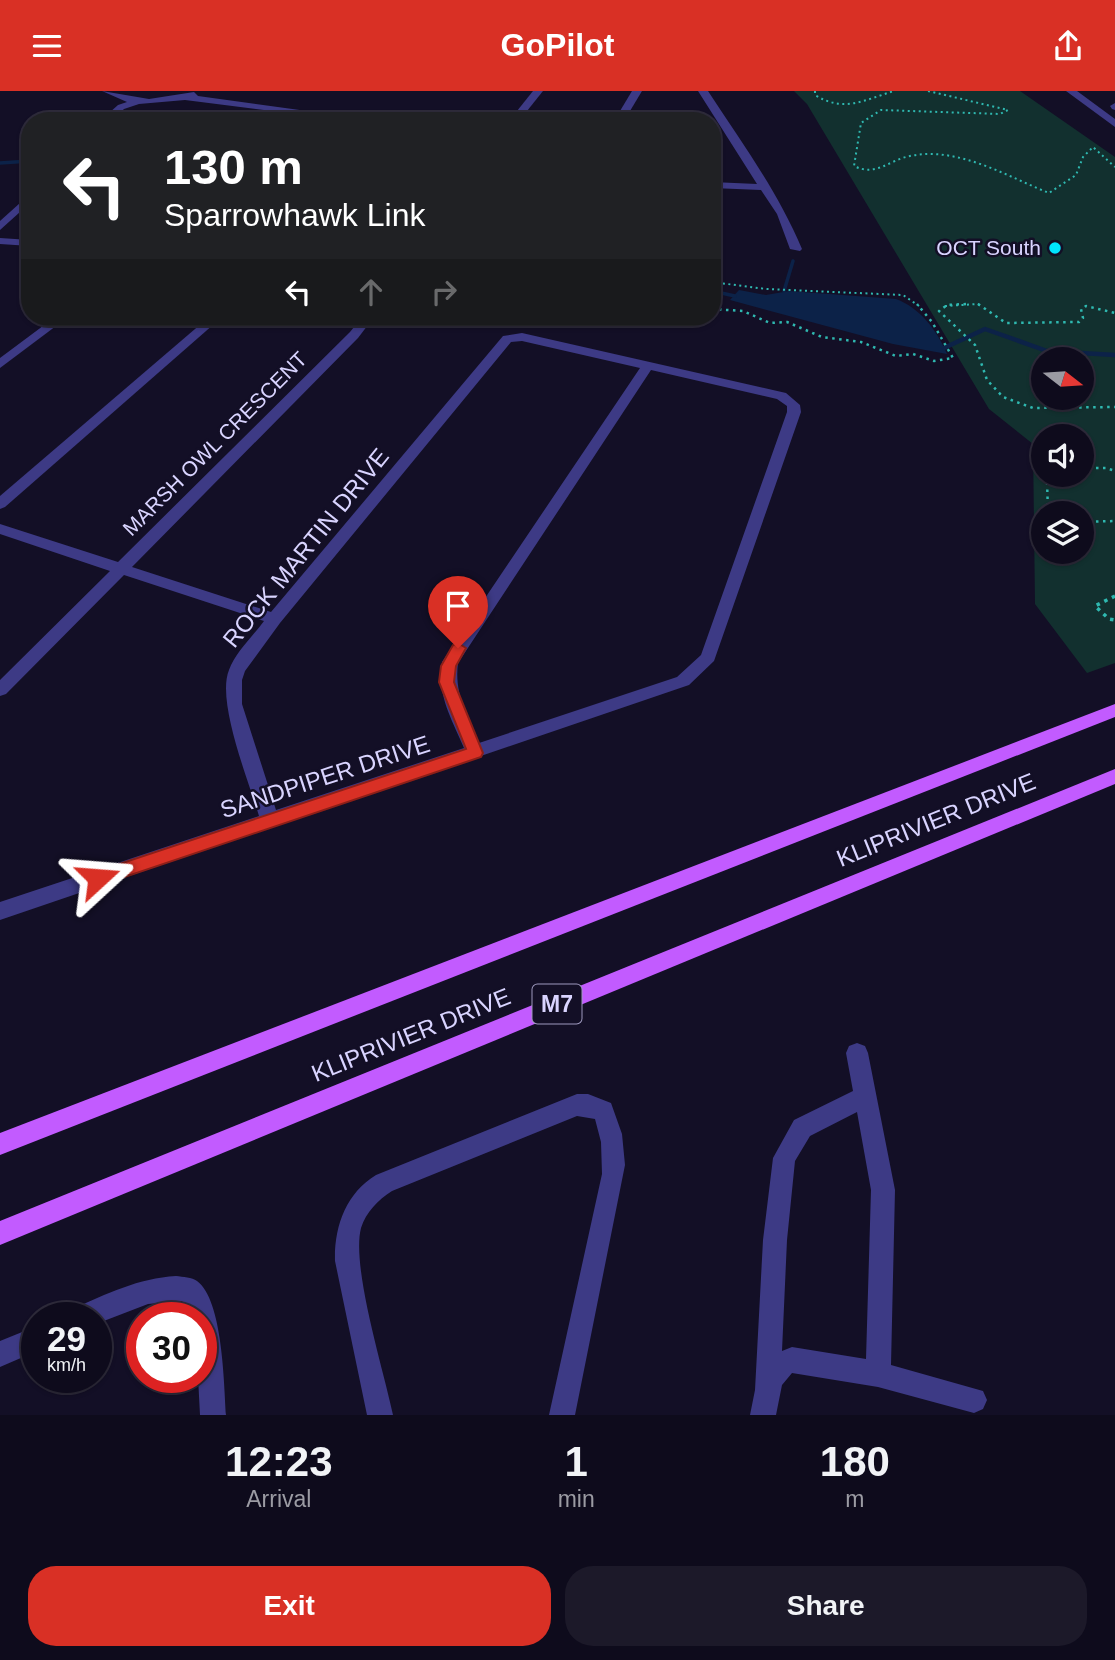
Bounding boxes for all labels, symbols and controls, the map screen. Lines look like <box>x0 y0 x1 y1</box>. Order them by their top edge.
icon: menu <box>28 27 66 65</box>
text: GoPilot <box>501 27 614 63</box>
icon: share <box>1049 27 1087 65</box>
icon: left <box>49 140 140 231</box>
text: 130 m <box>164 140 303 194</box>
text: Sparrowhawk Link <box>164 197 425 233</box>
place label: OCT South <box>936 236 1041 259</box>
marker: OCT South <box>1047 240 1063 256</box>
icon: left <box>279 273 317 311</box>
icon: ahead <box>352 273 390 311</box>
icon: right <box>425 273 463 311</box>
street label: MARSH OWL CRESCENT <box>118 347 311 540</box>
north arrow <box>1031 347 1094 409</box>
map controls <box>1031 347 1094 564</box>
button: sound <box>1031 424 1094 487</box>
street label: ROCK MARTIN DRIVE <box>217 443 394 652</box>
button: layers <box>1031 501 1094 564</box>
pin <box>428 576 488 648</box>
icon: arrive <box>439 587 477 625</box>
street label: SANDPIPER DRIVE <box>217 730 433 823</box>
street label: KLIPRIVIER DRIVE <box>832 767 1039 872</box>
position arrow <box>61 841 135 915</box>
street label: KLIPRIVIER DRIVE <box>307 982 514 1087</box>
road number: M7 <box>532 984 582 1023</box>
speed limit sign: 30 <box>126 1302 217 1393</box>
text: 29 <box>47 1319 86 1358</box>
text: km/h <box>47 1355 86 1375</box>
text: 12:23 <box>225 1438 333 1485</box>
text: 1 <box>564 1438 588 1485</box>
text: 180 <box>820 1438 890 1485</box>
text: Arrival <box>246 1486 311 1512</box>
text: min <box>558 1486 595 1512</box>
text: m <box>845 1486 864 1512</box>
button: Exit <box>28 1566 551 1646</box>
button: Share <box>565 1566 1087 1646</box>

